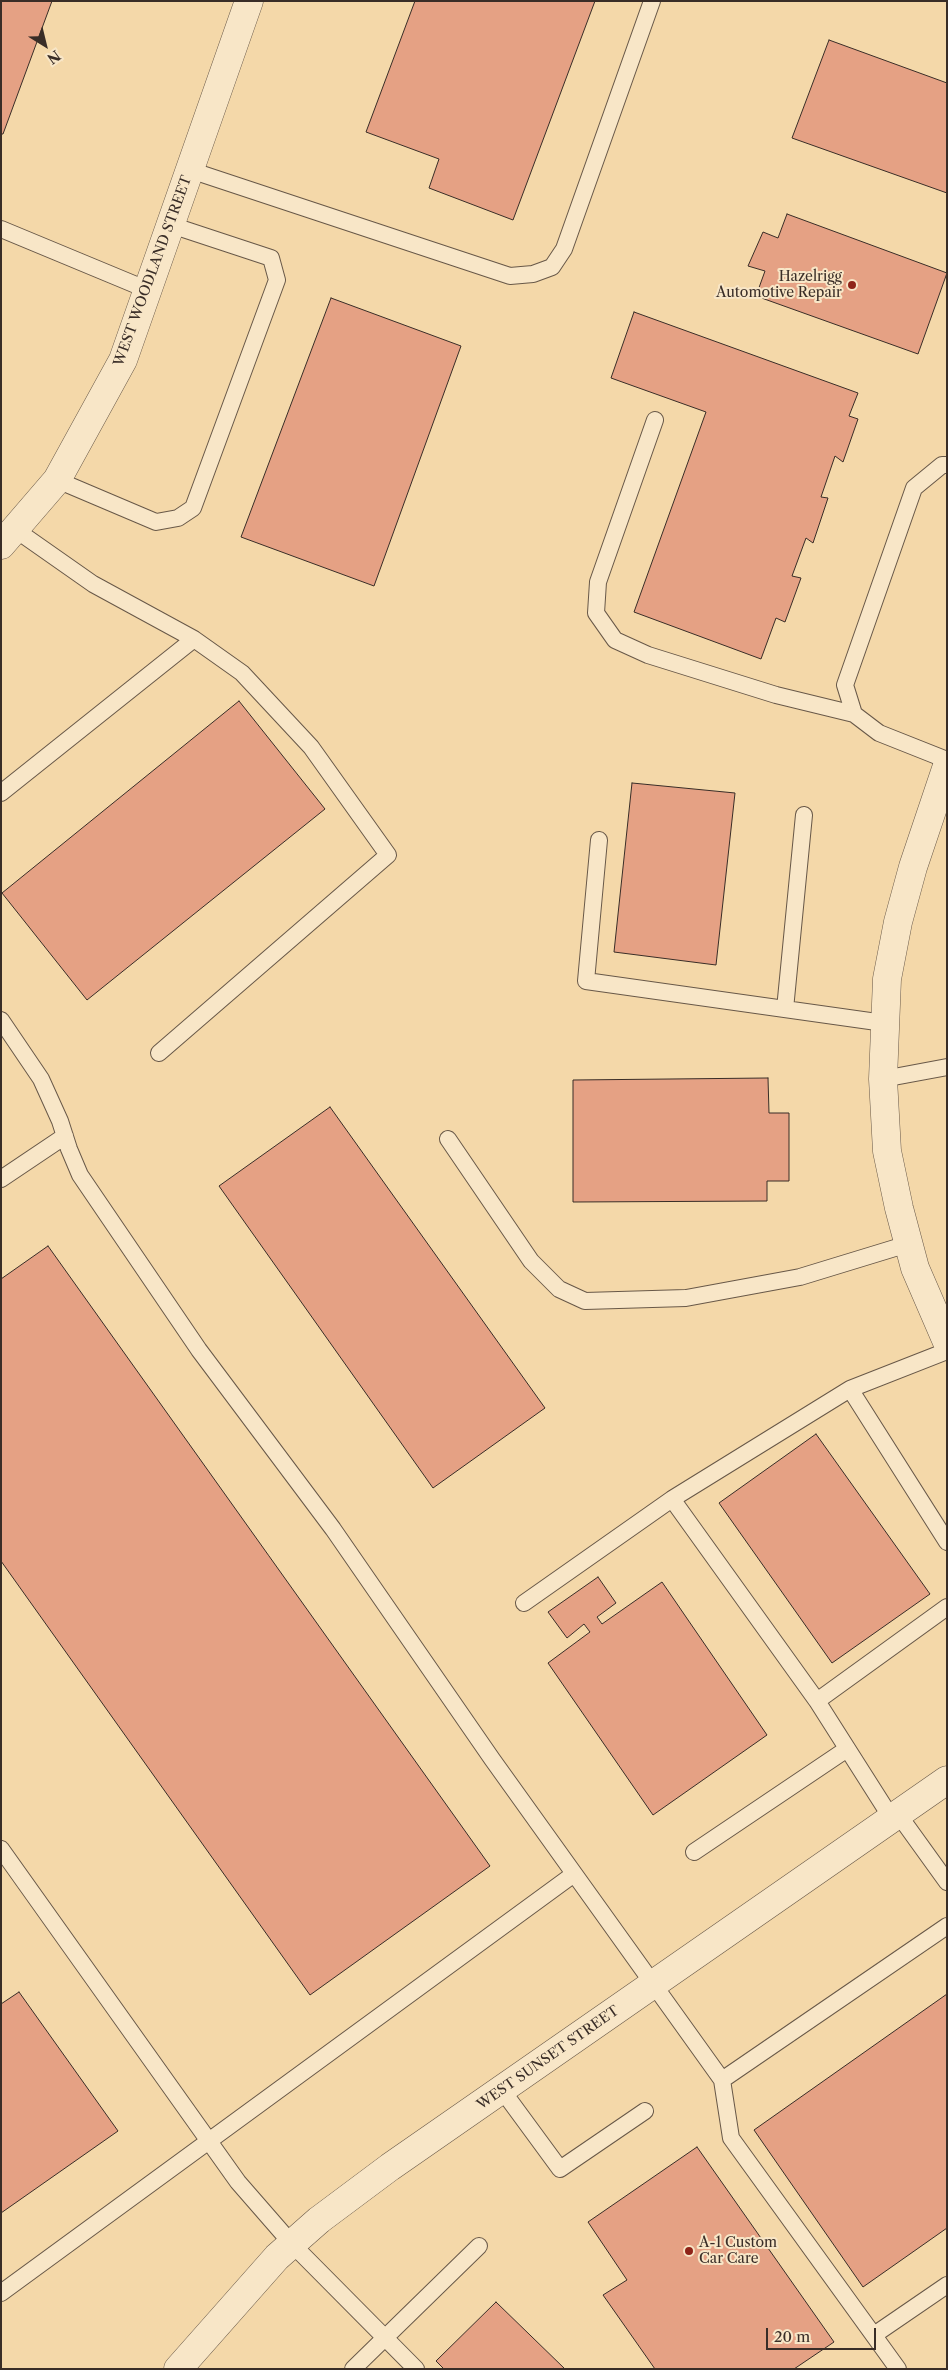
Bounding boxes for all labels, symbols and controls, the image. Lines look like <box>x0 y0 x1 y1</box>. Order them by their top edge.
north arrow <box>20 20 70 70</box>
text: N <box>44 46 64 68</box>
street label: WEST WOODLAND STREET <box>111 173 195 369</box>
place label: Hazelrigg Automotive Repair <box>716 269 842 302</box>
marker: Hazelrigg Automotive Repair <box>846 279 858 291</box>
street label: WEST SUNSET STREET <box>474 2003 622 2113</box>
place label: A-1 Custom Car Care <box>699 2235 777 2268</box>
marker: A-1 Custom Car Care <box>683 2245 695 2257</box>
scale bar <box>768 2318 878 2350</box>
text: 20 m <box>774 2327 810 2346</box>

